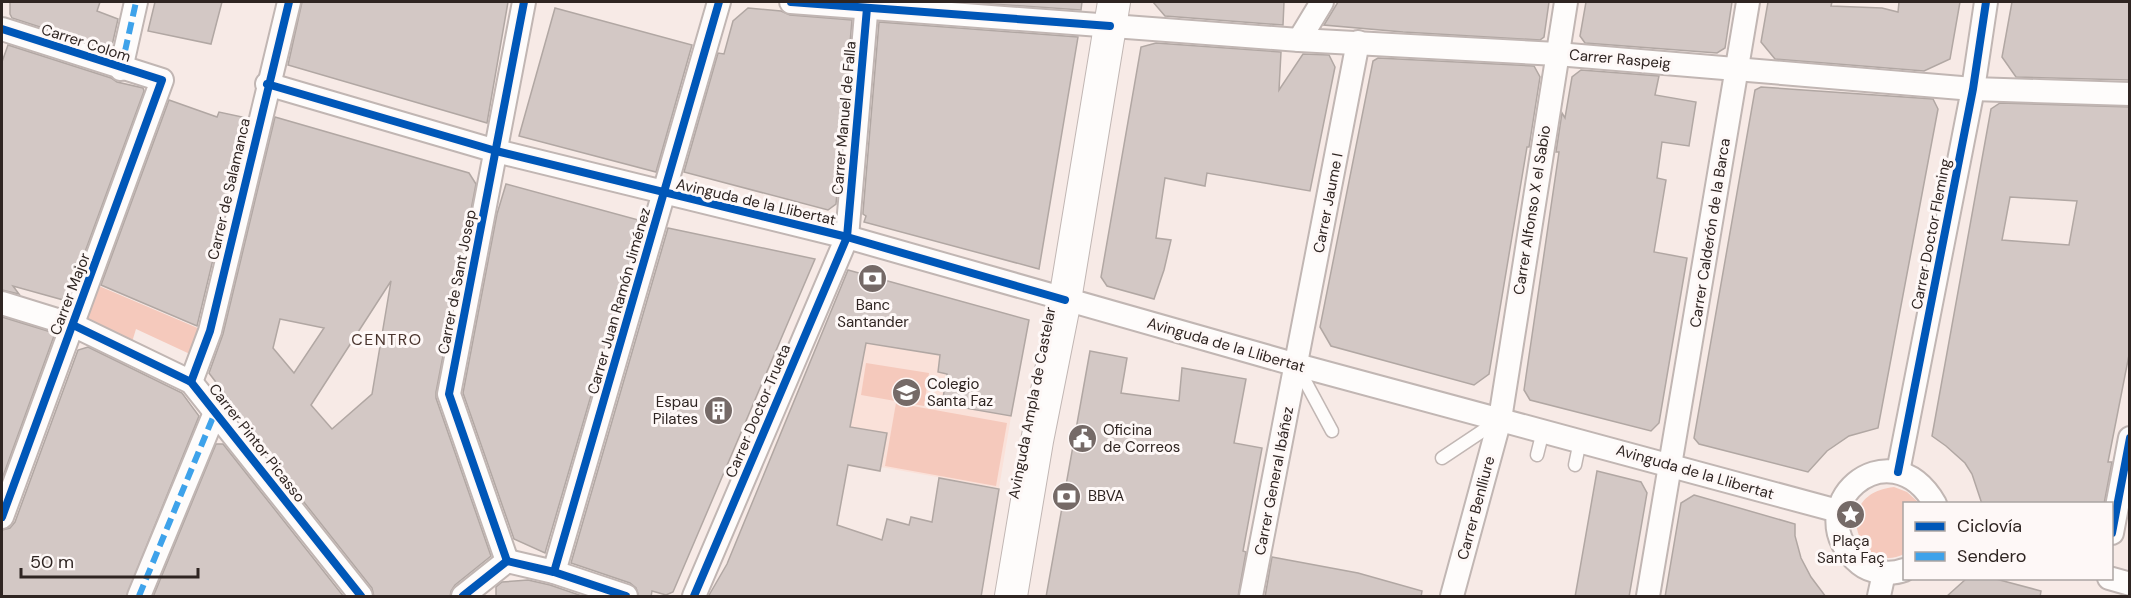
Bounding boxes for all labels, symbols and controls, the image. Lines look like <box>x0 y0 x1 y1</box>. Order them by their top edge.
street label: Carrer Colom <box>39 19 133 67</box>
street label: Carrer Manuel de Falla <box>827 40 861 196</box>
street label: Carrer Raspeig <box>1568 45 1672 73</box>
street label: Carrer de Salamanca <box>203 116 255 262</box>
street label: Carrer Alfonso X el Sabio <box>1509 124 1555 296</box>
street label: Carrer Calderón de la Barca <box>1685 137 1735 329</box>
street label: Carrer Jaume I <box>1309 151 1347 255</box>
street label: Carrer Doctor Fleming <box>1907 157 1955 311</box>
street label: Avinguda de la Llibertat <box>674 174 838 230</box>
street label: Carrer Juan Ramón Jiménez <box>583 205 655 397</box>
street label: Carrer de Sant Josep <box>433 208 481 356</box>
street label: Carrer Major <box>45 250 95 338</box>
bank icon: Banc Santander <box>857 262 889 294</box>
place label: Banc Santander <box>837 295 909 332</box>
street label: Avinguda Ampla de Castelar <box>1004 305 1061 501</box>
street label: Avinguda de la Llibertat <box>1145 313 1307 377</box>
district label: CENTRO <box>351 329 423 350</box>
street label: Carrer Doctor Trueta <box>721 341 795 481</box>
place label: Colegio Santa Faz <box>927 374 993 411</box>
school or university icon: Colegio Santa Faz <box>890 377 922 409</box>
street label: Carrer Pintor Picasso <box>204 379 310 507</box>
place label: Espau Pilates <box>653 392 698 429</box>
building icon: Espau Pilates <box>703 395 735 427</box>
street label: Carrer General Ibáñez <box>1250 405 1298 557</box>
place label: Oficina de Correos <box>1103 420 1180 457</box>
public building icon: Oficina de Correos <box>1066 423 1098 455</box>
street label: Avinguda de la Llibertat <box>1614 440 1776 504</box>
street label: Carrer Benlliure <box>1453 454 1499 562</box>
bank icon: BBVA <box>1051 480 1083 512</box>
place label: BBVA <box>1088 486 1124 506</box>
place icon: Plaça Santa Faç <box>1835 498 1867 530</box>
legend <box>1903 502 2113 580</box>
text: Ciclovía <box>1957 514 2022 538</box>
place label: Plaça Santa Faç <box>1817 531 1885 568</box>
scale bar <box>21 541 198 579</box>
text: Sendero <box>1957 544 2027 568</box>
text: 50 m <box>30 550 74 574</box>

